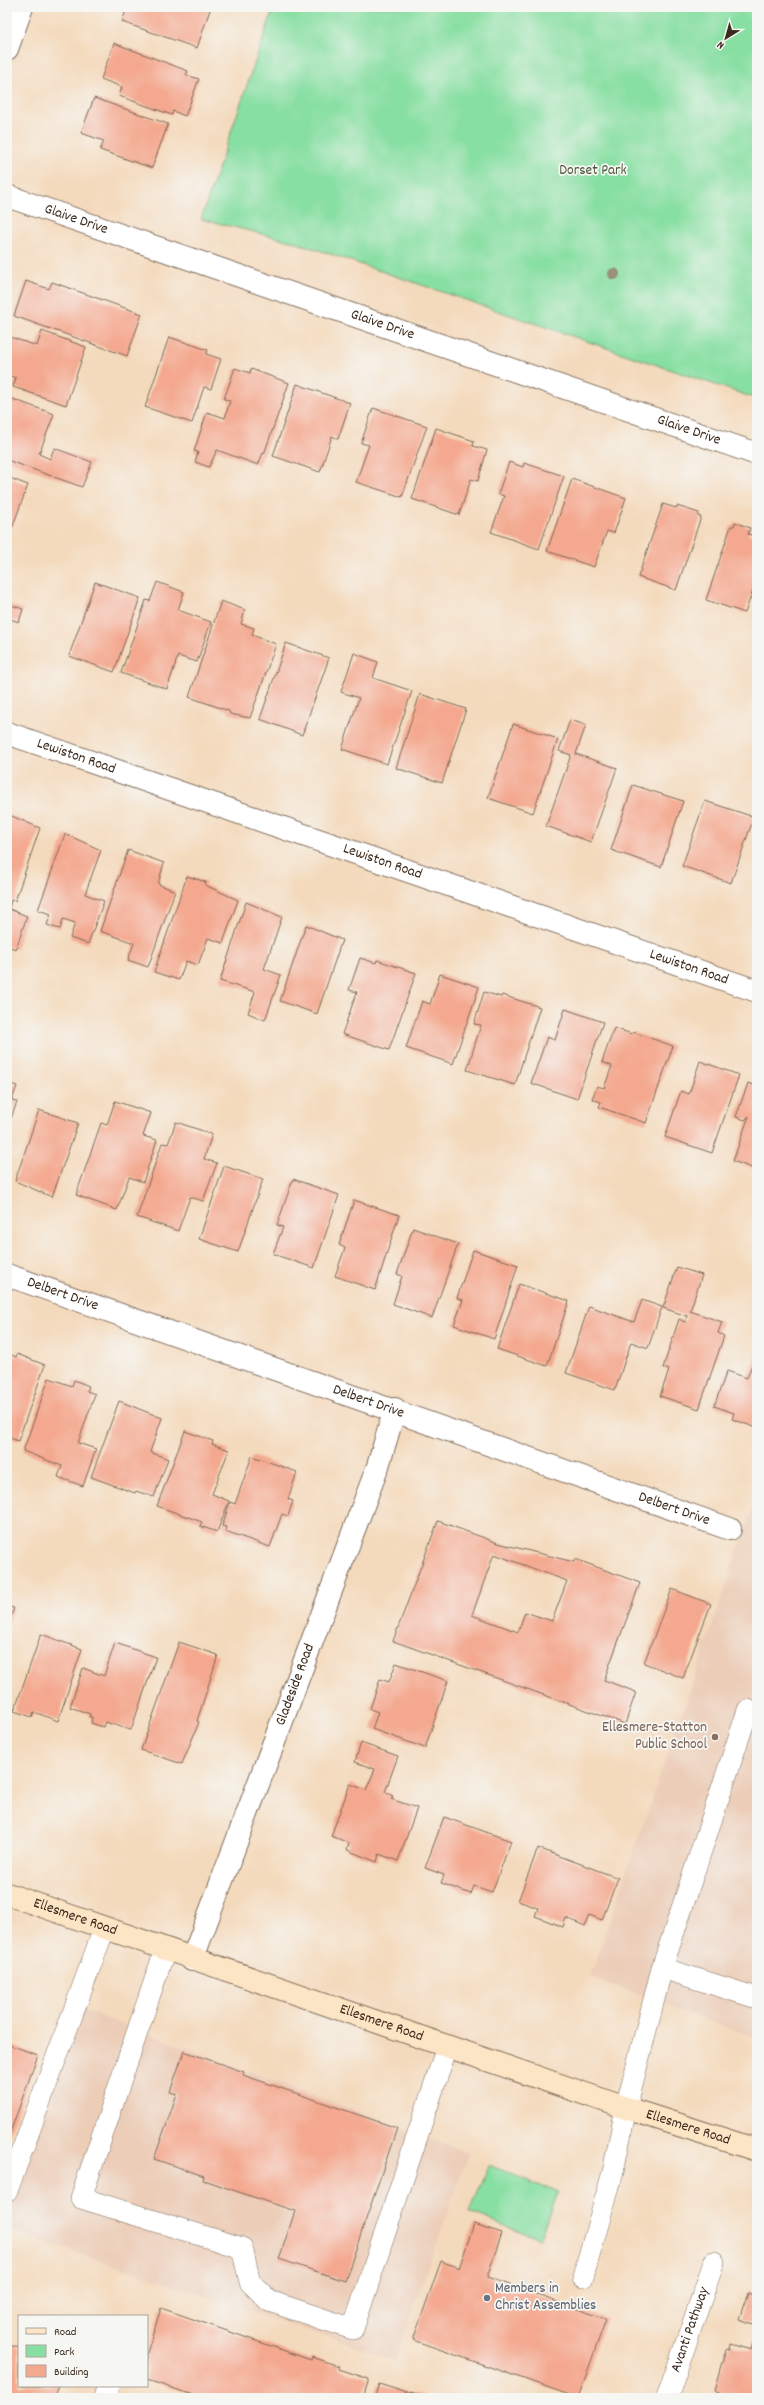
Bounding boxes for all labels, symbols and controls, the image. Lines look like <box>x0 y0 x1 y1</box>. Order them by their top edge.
north arrow <box>706 18 746 58</box>
text: N <box>714 36 728 52</box>
park label: Dorset Park <box>559 160 627 182</box>
street label: Glaive Drive <box>41 199 111 241</box>
street label: Glaive Drive <box>348 304 418 346</box>
street label: Glaive Drive <box>654 409 724 452</box>
street label: Lewiston Road <box>34 733 118 781</box>
street label: Lewiston Road <box>340 838 425 886</box>
street label: Lewiston Road <box>646 944 731 991</box>
street label: Delbert Drive <box>24 1272 102 1317</box>
street label: Delbert Drive <box>330 1379 408 1425</box>
street label: Delbert Drive <box>635 1487 713 1532</box>
street label: Gladeside Road <box>270 1641 321 1729</box>
place label: Ellesmere-Statton Public School <box>602 1717 707 1756</box>
marker: Ellesmere-Statton Public School <box>710 1732 720 1742</box>
street label: Ellesmere Road <box>30 1893 120 1942</box>
street label: Ellesmere Road <box>336 1999 426 2048</box>
street label: Ellesmere Road <box>643 2104 733 2152</box>
place label: Members in Christ Assemblies <box>495 2278 596 2317</box>
street label: Avanti Pathway <box>666 2283 716 2376</box>
marker: Members in Christ Assemblies <box>482 2293 492 2303</box>
legend <box>18 2315 148 2387</box>
text: Road <box>54 2324 76 2341</box>
text: Park <box>54 2344 75 2361</box>
text: Building <box>54 2364 89 2381</box>

